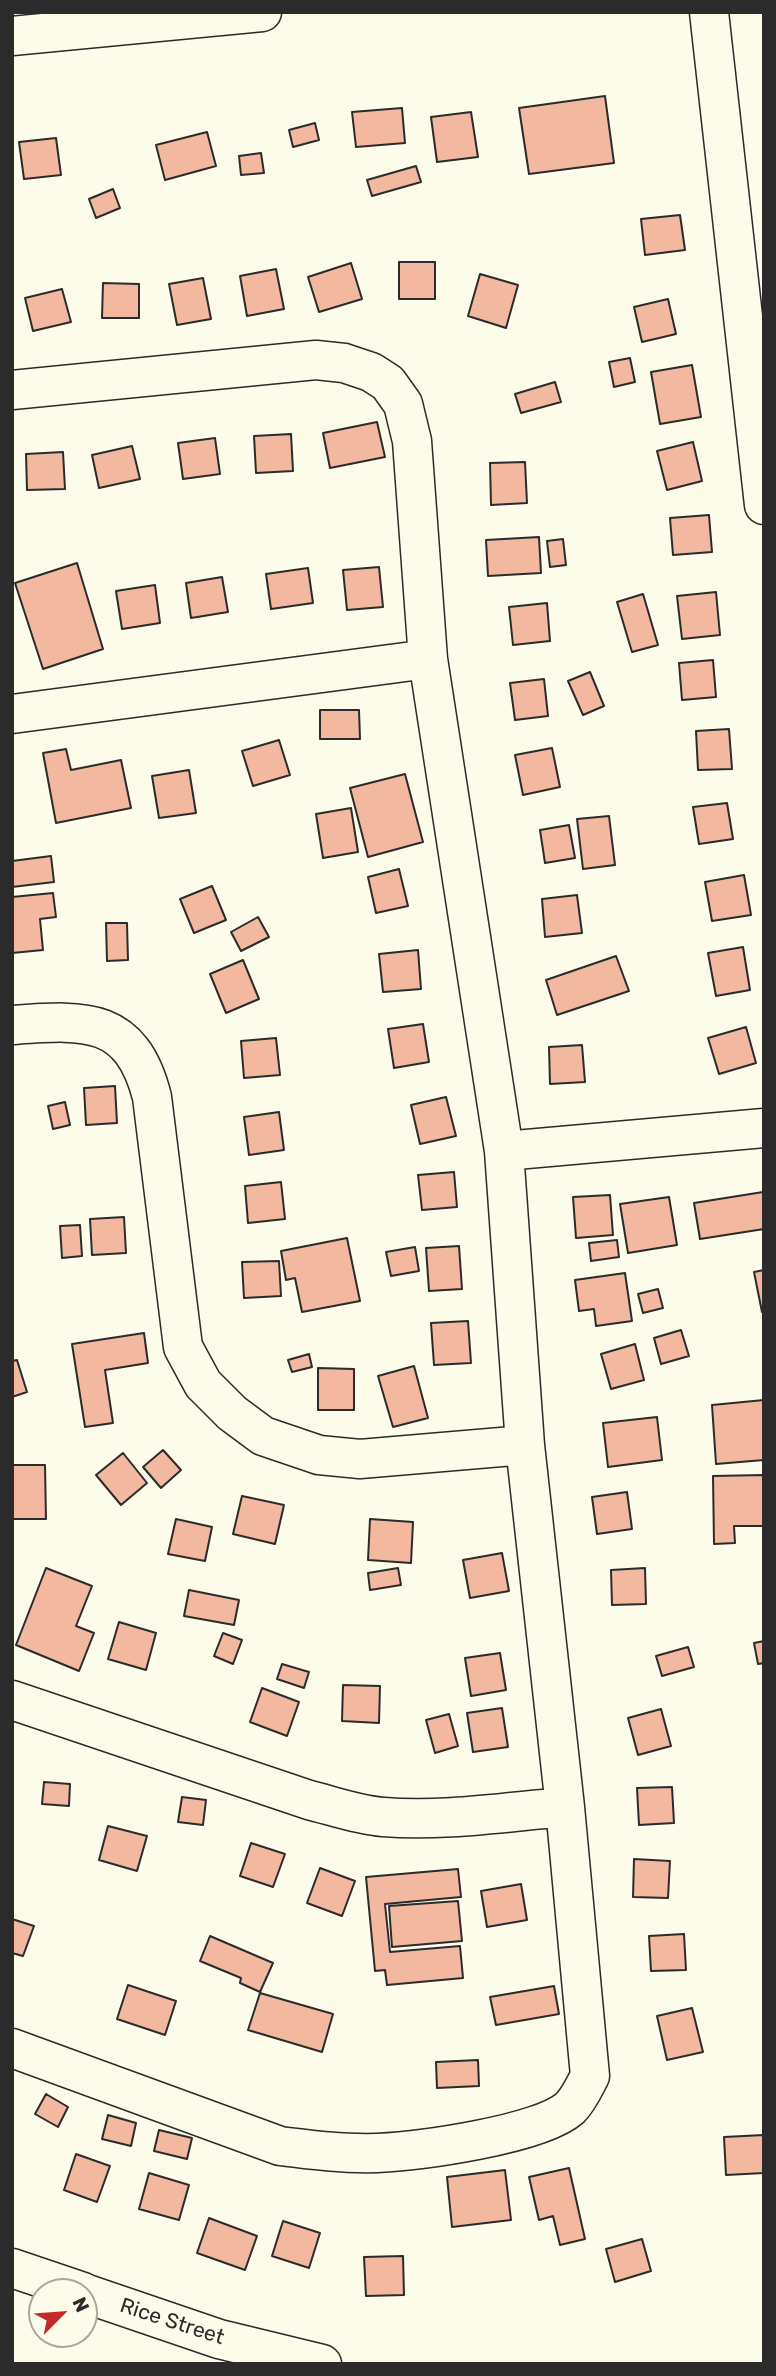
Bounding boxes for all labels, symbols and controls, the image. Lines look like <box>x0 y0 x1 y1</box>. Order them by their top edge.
north arrow <box>28 2278 98 2348</box>
street label: Rice Street <box>117 2293 227 2351</box>
text: N <box>67 2294 94 2316</box>

